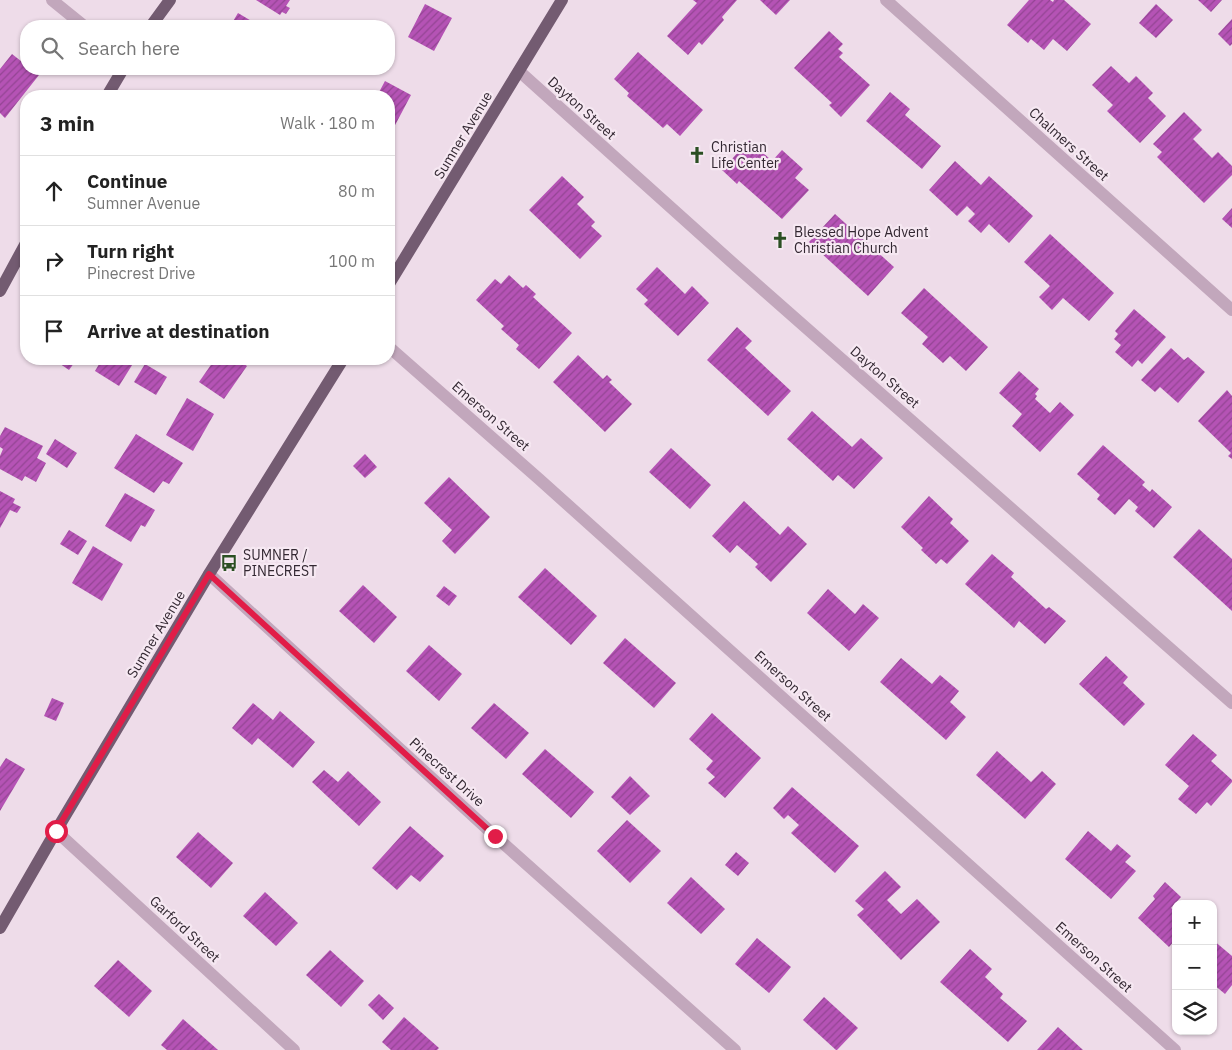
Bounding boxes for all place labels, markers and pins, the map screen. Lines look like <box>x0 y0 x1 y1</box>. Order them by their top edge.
place label: Christian Life Center <box>711 138 779 172</box>
church icon: Christian Life Center <box>687 145 707 165</box>
place label: Blessed Hope Advent Christian Church <box>794 223 929 257</box>
church icon: Blessed Hope Advent Christian Church <box>770 230 790 250</box>
place label: SUMNER / PINECREST <box>243 546 317 580</box>
bus stop icon: SUMNER / PINECREST <box>219 553 239 573</box>

